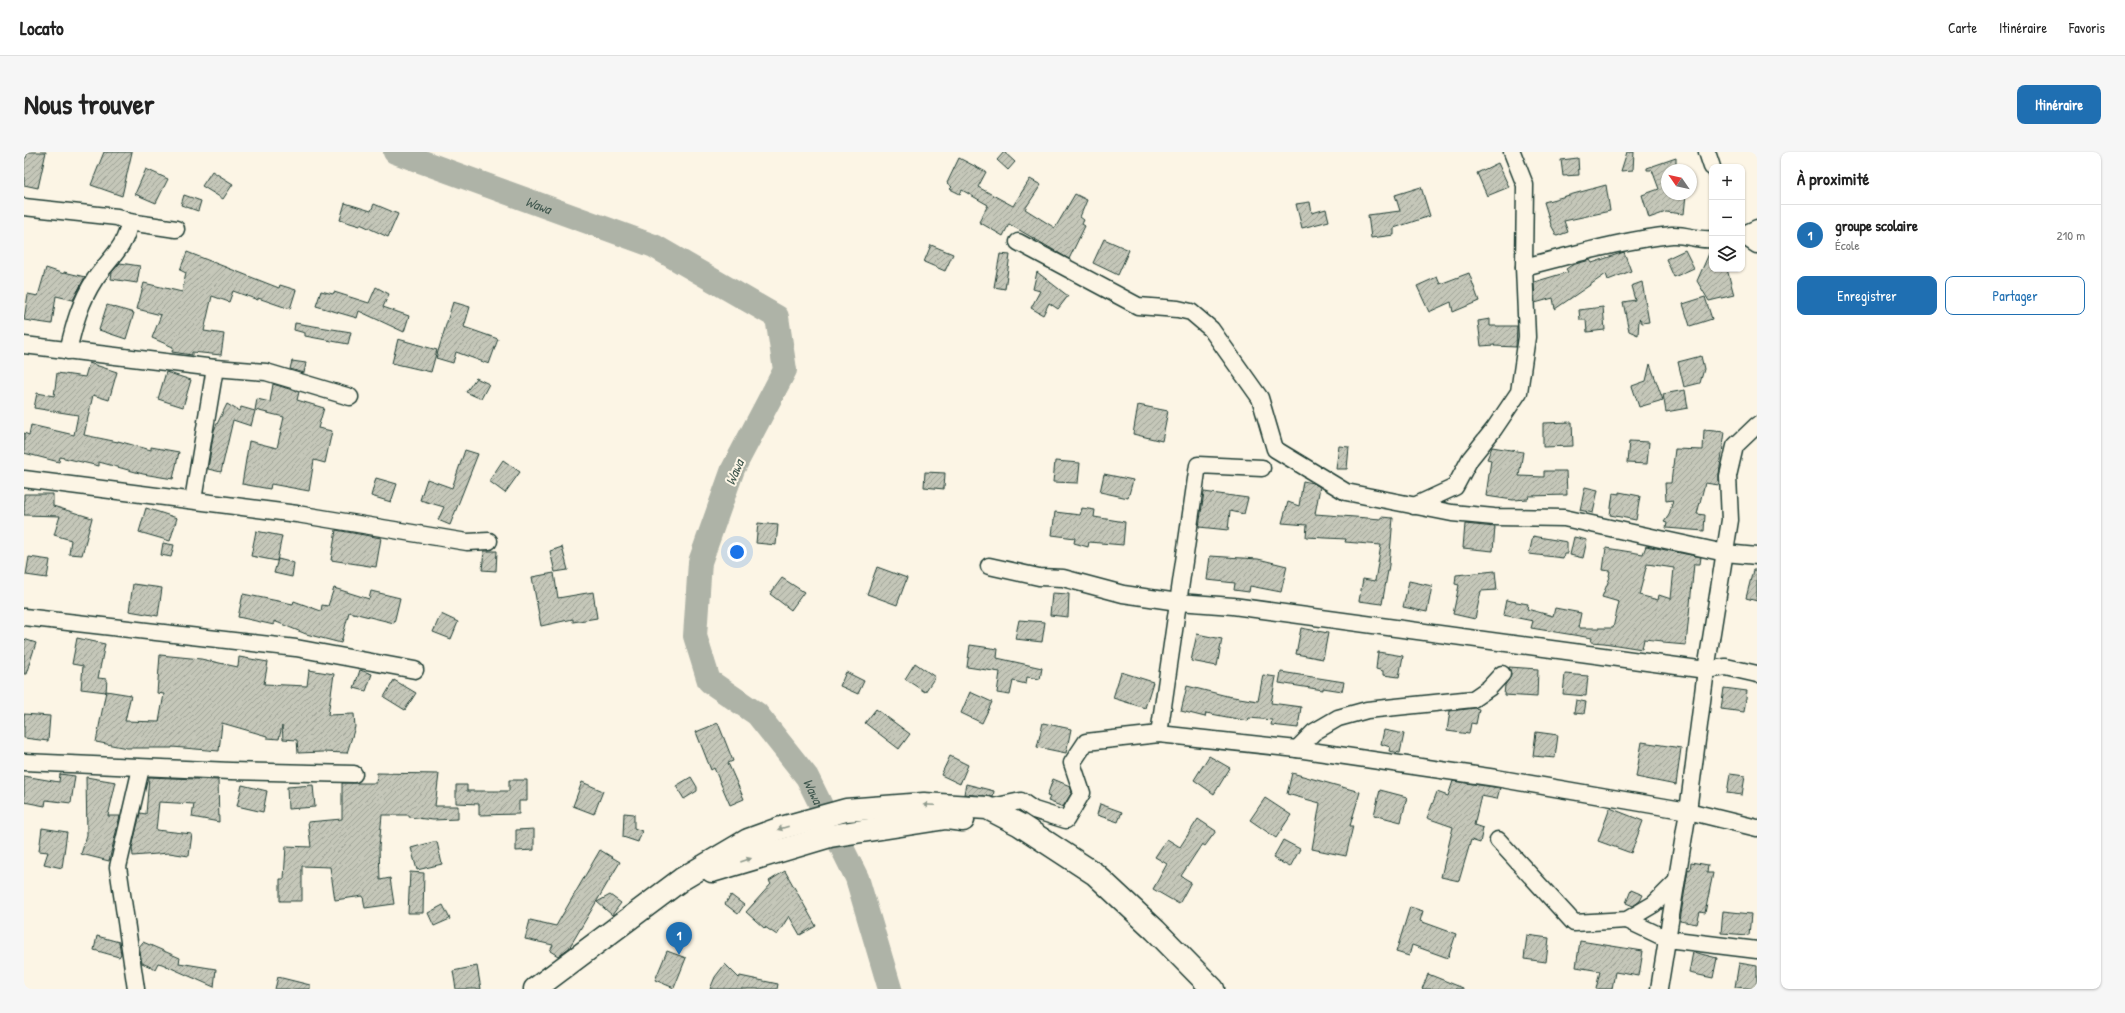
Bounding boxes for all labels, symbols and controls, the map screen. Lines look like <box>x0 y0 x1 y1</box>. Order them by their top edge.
text: Locato <box>20 15 64 41</box>
text: Carte <box>1948 18 1977 37</box>
text: Itinéraire <box>1999 18 2047 37</box>
text: Favoris <box>2069 18 2105 37</box>
text: Nous trouver <box>24 85 155 123</box>
button: Itinéraire <box>2017 85 2101 124</box>
north arrow <box>1661 164 1697 200</box>
map controls <box>1709 164 1745 272</box>
button: + <box>1709 164 1745 200</box>
text: À proximité <box>1797 167 1869 190</box>
water label: Wawa <box>523 191 556 218</box>
button: − <box>1709 200 1745 236</box>
text: groupe scolaire <box>1835 215 1918 236</box>
text: 1 <box>1808 226 1812 244</box>
text: 210 m <box>2057 226 2085 244</box>
button: layers <box>1709 236 1745 272</box>
text: École <box>1835 236 1860 254</box>
button: Enregistrer <box>1797 276 1937 315</box>
button: Partager <box>1945 276 2085 315</box>
water label: Wawa <box>720 455 748 488</box>
your location <box>727 542 747 562</box>
water label: Wawa <box>800 775 829 808</box>
one-way arrow <box>923 801 936 808</box>
one-way arrow <box>776 825 788 831</box>
one-way arrow <box>740 857 752 863</box>
pin: 1 <box>666 922 692 955</box>

